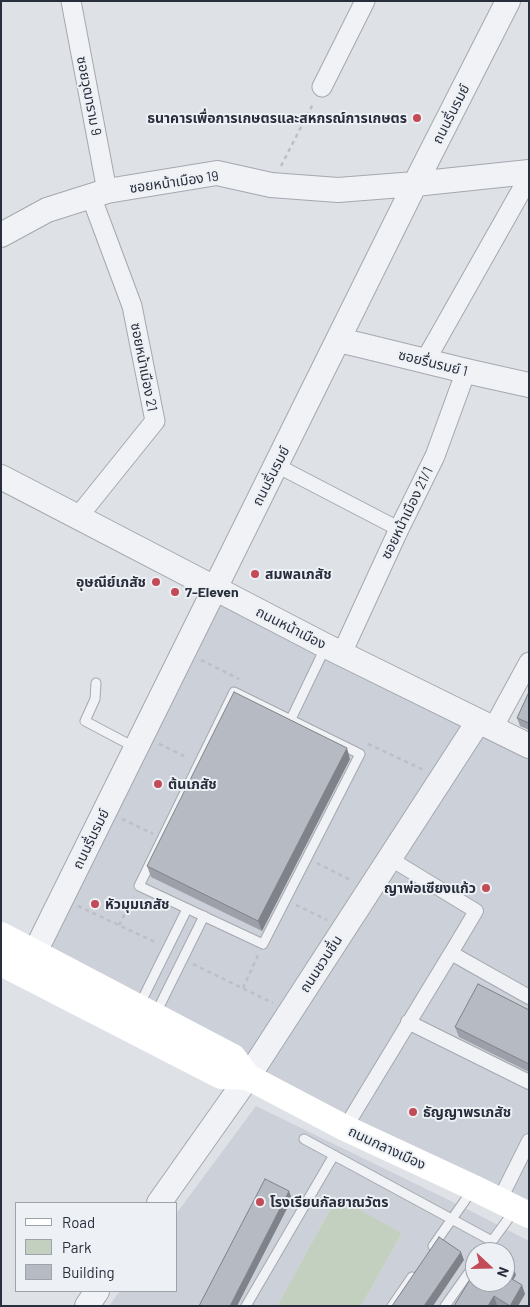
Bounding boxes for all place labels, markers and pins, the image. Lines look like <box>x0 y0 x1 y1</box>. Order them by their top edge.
place label: ธนาคารเพื่อการเกษตรและสหกรณ์การเกษตร <box>147 110 407 126</box>
marker: ธนาคารเพื่อการเกษตรและสหกรณ์การเกษตร <box>411 112 423 124</box>
place label: สมพลเภสัช <box>265 566 332 582</box>
marker: สมพลเภสัช <box>249 568 261 580</box>
place label: อุษณีย์เภสัช <box>76 574 146 590</box>
marker: อุษณีย์เภสัช <box>150 576 162 588</box>
place label: 7-Eleven <box>185 584 239 600</box>
marker: 7-Eleven <box>169 586 181 598</box>
place label: ต้นเภสัช <box>168 776 217 792</box>
marker: ต้นเภสัช <box>152 778 164 790</box>
place label: ญาพ่อเซียงแก้ว <box>384 880 476 896</box>
marker: ญาพ่อเซียงแก้ว <box>480 882 492 894</box>
place label: หัวมุมเภสัช <box>105 896 169 912</box>
marker: หัวมุมเภสัช <box>89 898 101 910</box>
place label: ธัญญาพรเภสัช <box>423 1104 511 1120</box>
marker: ธัญญาพรเภสัช <box>407 1106 419 1118</box>
place label: โรงเรียนกัลยาณวัตร <box>270 1194 388 1210</box>
marker: โรงเรียนกัลยาณวัตร <box>254 1196 266 1208</box>

